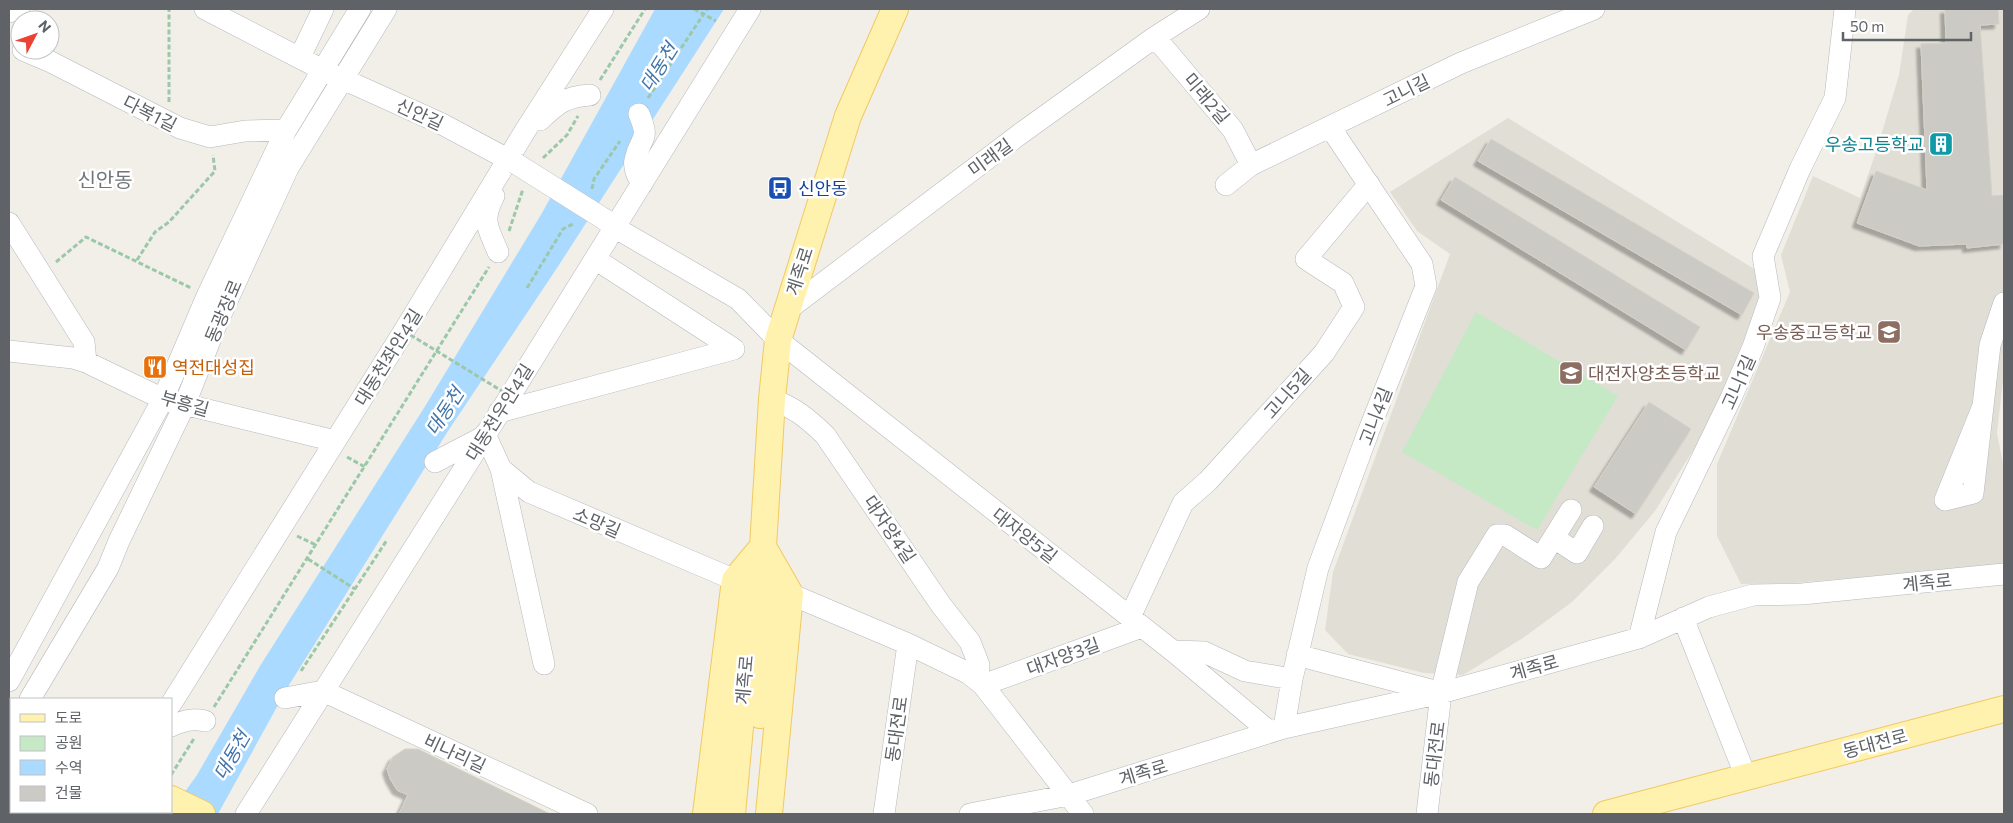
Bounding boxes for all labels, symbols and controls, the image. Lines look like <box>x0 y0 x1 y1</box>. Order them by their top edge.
north arrow <box>10 10 60 60</box>
scale bar <box>1843 10 1970 42</box>
text: N <box>35 17 55 36</box>
text: 50 m <box>1850 17 1884 35</box>
water label: 대동천 <box>634 37 682 95</box>
street label: 미래2길 <box>1179 68 1235 128</box>
street label: 고니길 <box>1379 69 1433 111</box>
street label: 다복1길 <box>119 90 181 136</box>
street label: 신안길 <box>393 94 447 134</box>
building icon: 우송고등학교 <box>1928 131 1954 157</box>
street label: 미래길 <box>963 133 1017 181</box>
place label: 우송고등학교 <box>1825 133 1924 155</box>
district label: 신안동 <box>77 167 133 191</box>
bus stop icon: 신안동 <box>767 175 793 201</box>
place label: 신안동 <box>798 177 848 199</box>
street label: 계족로 <box>781 244 817 298</box>
street label: 동광장로 <box>200 276 246 346</box>
street label: 대동천좌안4길 <box>349 304 427 410</box>
school or university icon: 우송중고등학교 <box>1876 319 1902 345</box>
place label: 우송중고등학교 <box>1756 321 1872 343</box>
street label: 고니1길 <box>1716 351 1760 413</box>
restaurant icon: 역전대성집 <box>142 354 168 380</box>
place label: 역전대성집 <box>172 356 255 378</box>
street label: 대동천우안4길 <box>460 359 538 465</box>
school or university icon: 대전자양초등학교 <box>1558 360 1584 386</box>
place label: 대전자양초등학교 <box>1588 362 1720 384</box>
street label: 고니5길 <box>1259 363 1315 423</box>
water label: 대동천 <box>420 381 469 439</box>
street label: 고니4길 <box>1354 384 1396 448</box>
street label: 부흥길 <box>158 386 212 420</box>
street label: 대자양4길 <box>859 491 921 567</box>
street label: 소망길 <box>570 502 624 542</box>
street label: 대자양5길 <box>988 503 1062 567</box>
street label: 계족로 <box>1901 568 1953 596</box>
street label: 대자양3길 <box>1023 633 1103 679</box>
street label: 계족로 <box>1507 650 1561 684</box>
street label: 계족로 <box>731 654 757 706</box>
street label: 동대전로 <box>880 695 912 763</box>
legend <box>10 698 172 813</box>
text: 도로 <box>55 708 83 726</box>
street label: 동대전로 <box>1419 720 1449 788</box>
street label: 동대전로 <box>1840 724 1910 762</box>
water label: 대동천 <box>208 725 255 783</box>
street label: 비나리길 <box>420 729 490 777</box>
text: 공원 <box>55 733 83 751</box>
street label: 계족로 <box>1116 754 1170 790</box>
text: 수역 <box>55 758 83 776</box>
text: 건물 <box>55 783 83 801</box>

